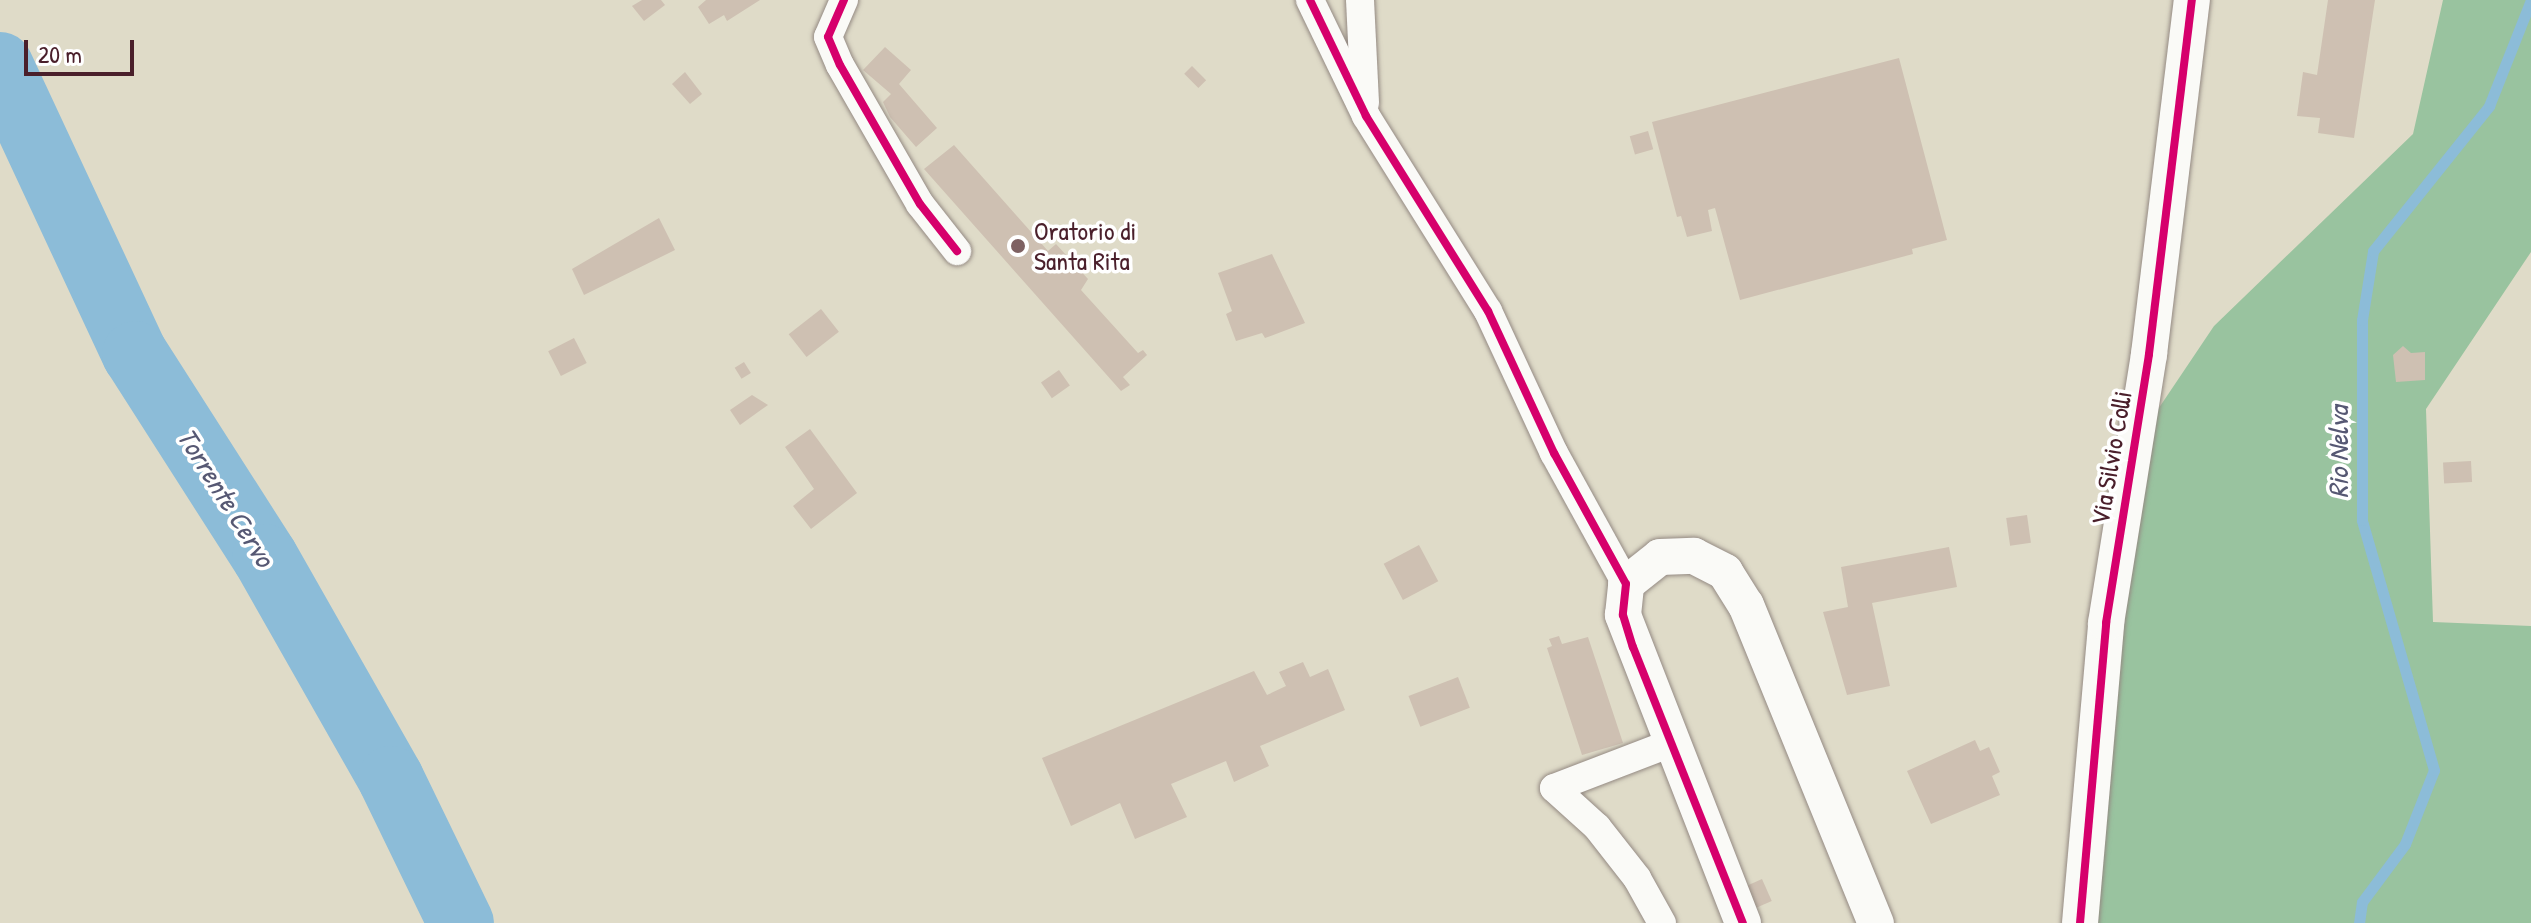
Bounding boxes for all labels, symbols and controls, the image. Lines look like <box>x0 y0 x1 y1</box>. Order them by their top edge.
scale bar <box>28 24 138 74</box>
text: 20 m <box>38 38 82 70</box>
place label: Oratorio di Santa Rita <box>1034 215 1136 276</box>
marker: Oratorio di Santa Rita <box>1009 237 1027 255</box>
street label: Via Silvio Colli <box>2084 388 2138 528</box>
water label: Rio Nelva <box>2321 406 2355 498</box>
water label: Torrente Cervo <box>170 422 282 572</box>

